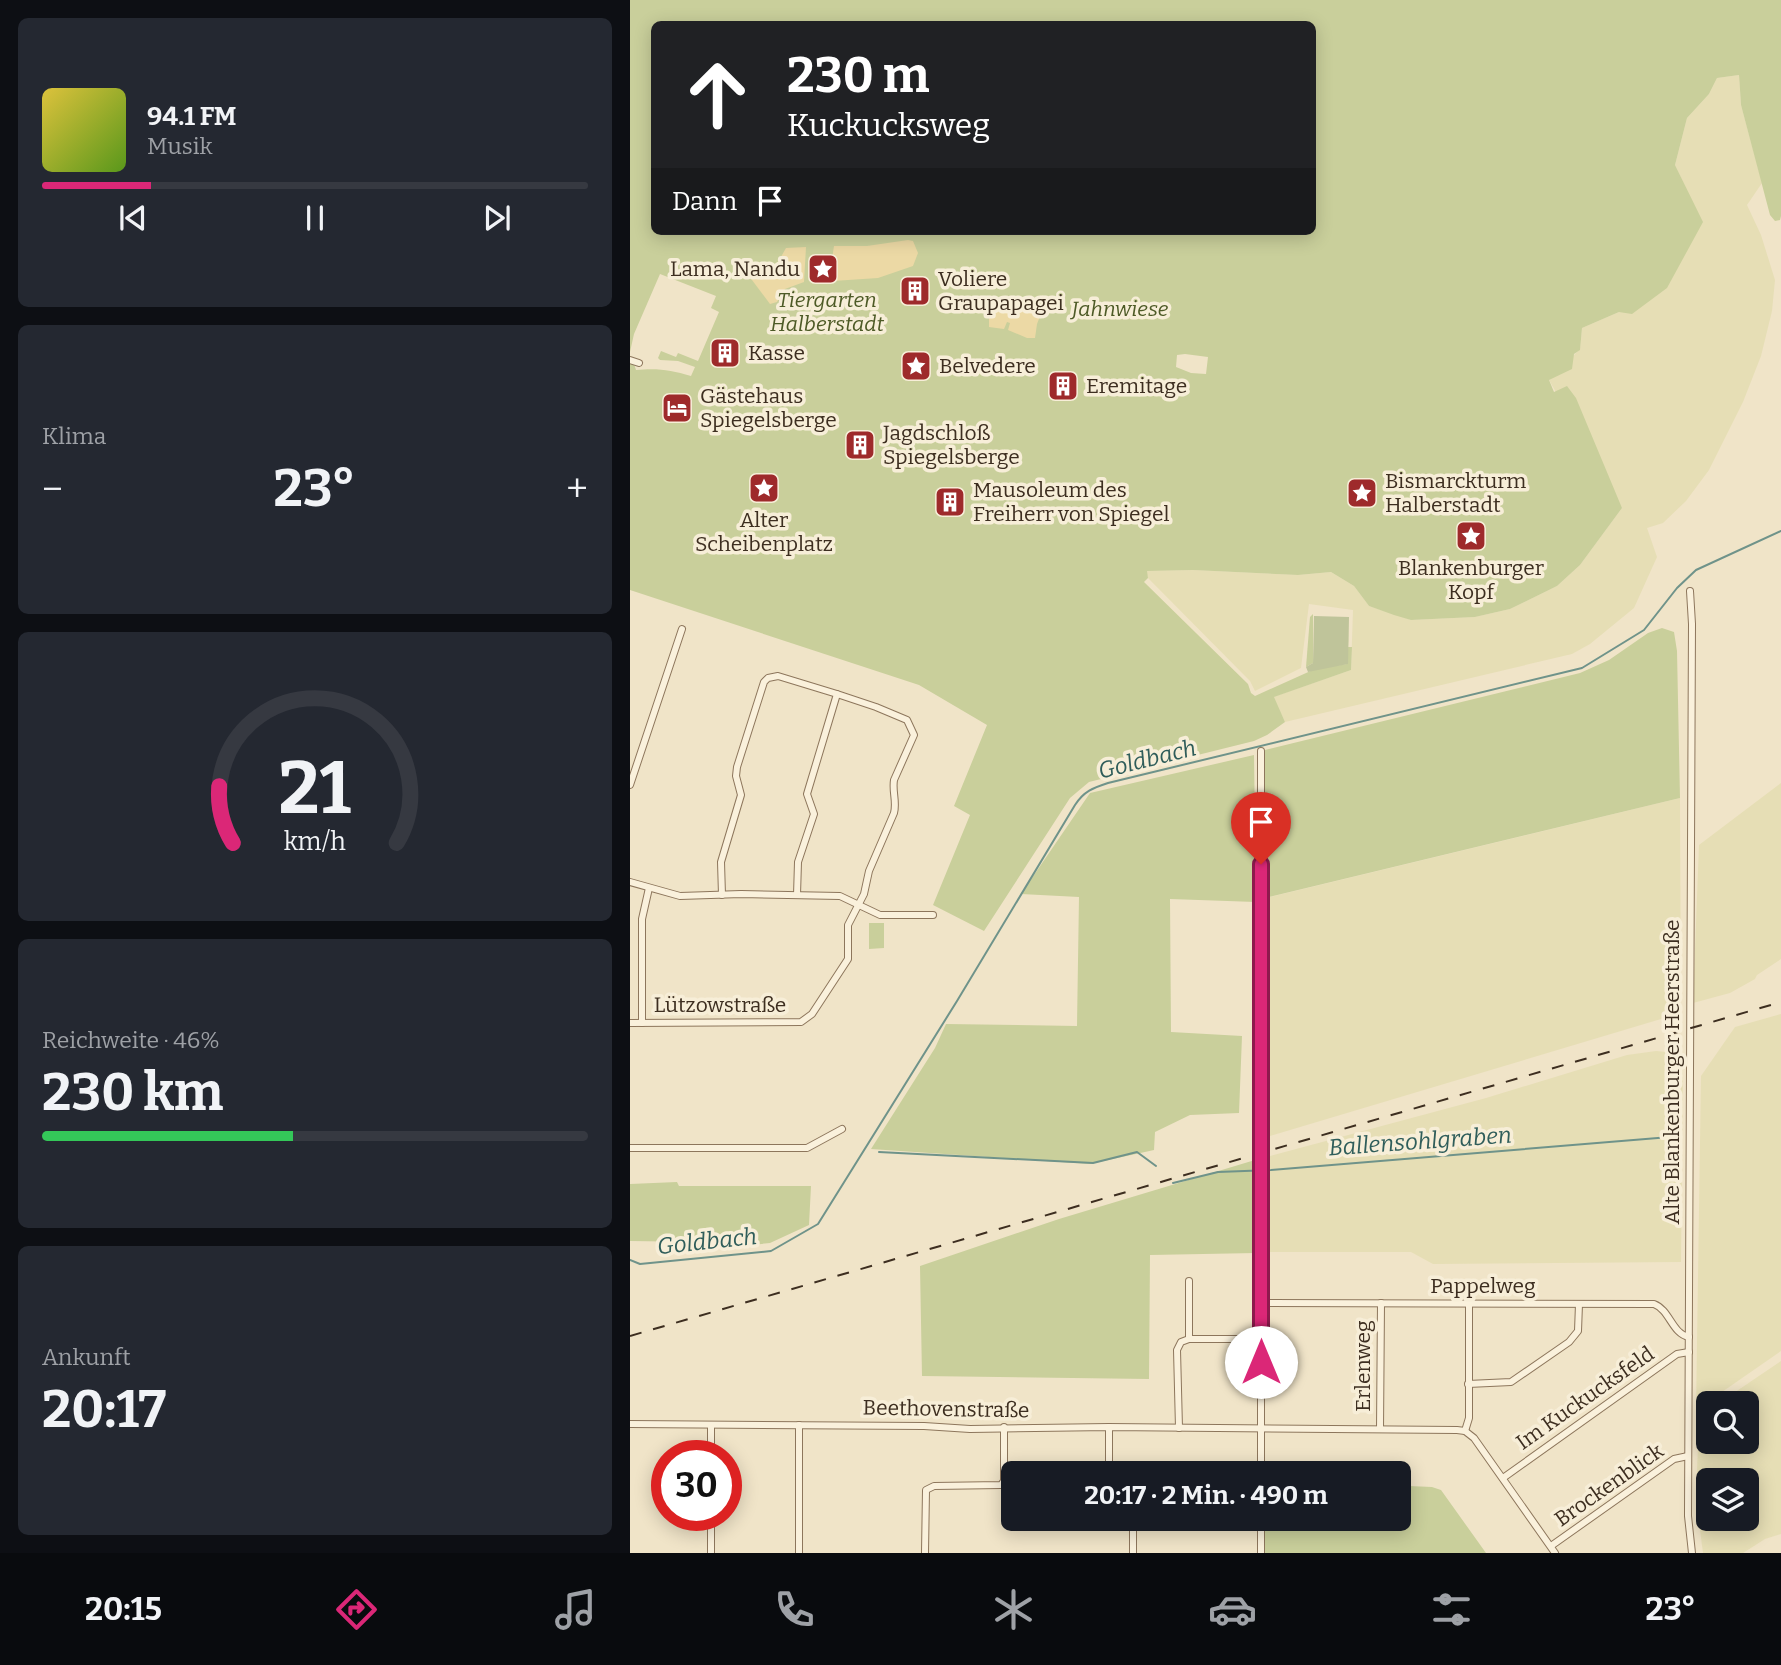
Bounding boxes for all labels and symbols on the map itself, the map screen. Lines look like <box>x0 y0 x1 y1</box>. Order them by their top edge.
place icon: Lama, Nandu <box>806 252 840 286</box>
place label: Lama, Nandu <box>670 256 800 282</box>
place label: Voliere Graupapagei <box>938 266 1064 316</box>
building icon: Voliere Graupapagei <box>898 274 932 308</box>
park label: Tiergarten Halberstadt <box>770 287 885 337</box>
park label: Jahnwiese <box>1070 296 1169 322</box>
building icon: Kasse <box>708 336 742 370</box>
place label: Kasse <box>748 340 805 366</box>
place icon: Belvedere <box>899 349 933 383</box>
place label: Belvedere <box>939 353 1036 379</box>
building icon: Eremitage <box>1046 369 1080 403</box>
place label: Eremitage <box>1086 373 1187 399</box>
place label: Gästehaus Spiegelsberge <box>700 383 837 433</box>
hotel icon: Gästehaus Spiegelsberge <box>660 391 694 425</box>
place label: Jagdschloß Spiegelsberge <box>882 420 1020 470</box>
building icon: Jagdschloß Spiegelsberge <box>843 428 877 462</box>
place label: Bismarckturm Halberstadt <box>1385 468 1526 518</box>
place icon: Alter Scheibenplatz <box>747 471 781 505</box>
place icon: Bismarckturm Halberstadt <box>1345 476 1379 510</box>
place label: Mausoleum des Freiherr von Spiegel <box>973 477 1169 527</box>
building icon: Mausoleum des Freiherr von Spiegel <box>933 485 967 519</box>
place label: Alter Scheibenplatz <box>695 507 833 557</box>
place icon: Blankenburger Kopf <box>1454 519 1488 553</box>
place label: Blankenburger Kopf <box>1398 555 1544 605</box>
water label: Goldbach <box>1095 733 1199 785</box>
pin <box>1231 792 1291 864</box>
street label: Alte Blankenburger Heerstraße <box>1659 920 1685 1224</box>
street label: Lützowstraße <box>654 992 786 1018</box>
water label: Ballensohlgraben <box>1327 1121 1513 1161</box>
water label: Goldbach <box>656 1222 758 1260</box>
street label: Pappelweg <box>1430 1273 1536 1299</box>
street label: Erlenweg <box>1350 1320 1376 1412</box>
position arrow <box>1224 1325 1298 1399</box>
street label: Im Kuckucksfeld <box>1511 1341 1659 1455</box>
street label: Beethovenstraße <box>863 1395 1029 1423</box>
street label: Brockenblick <box>1549 1438 1669 1532</box>
speed limit sign: 30 <box>651 1440 742 1531</box>

